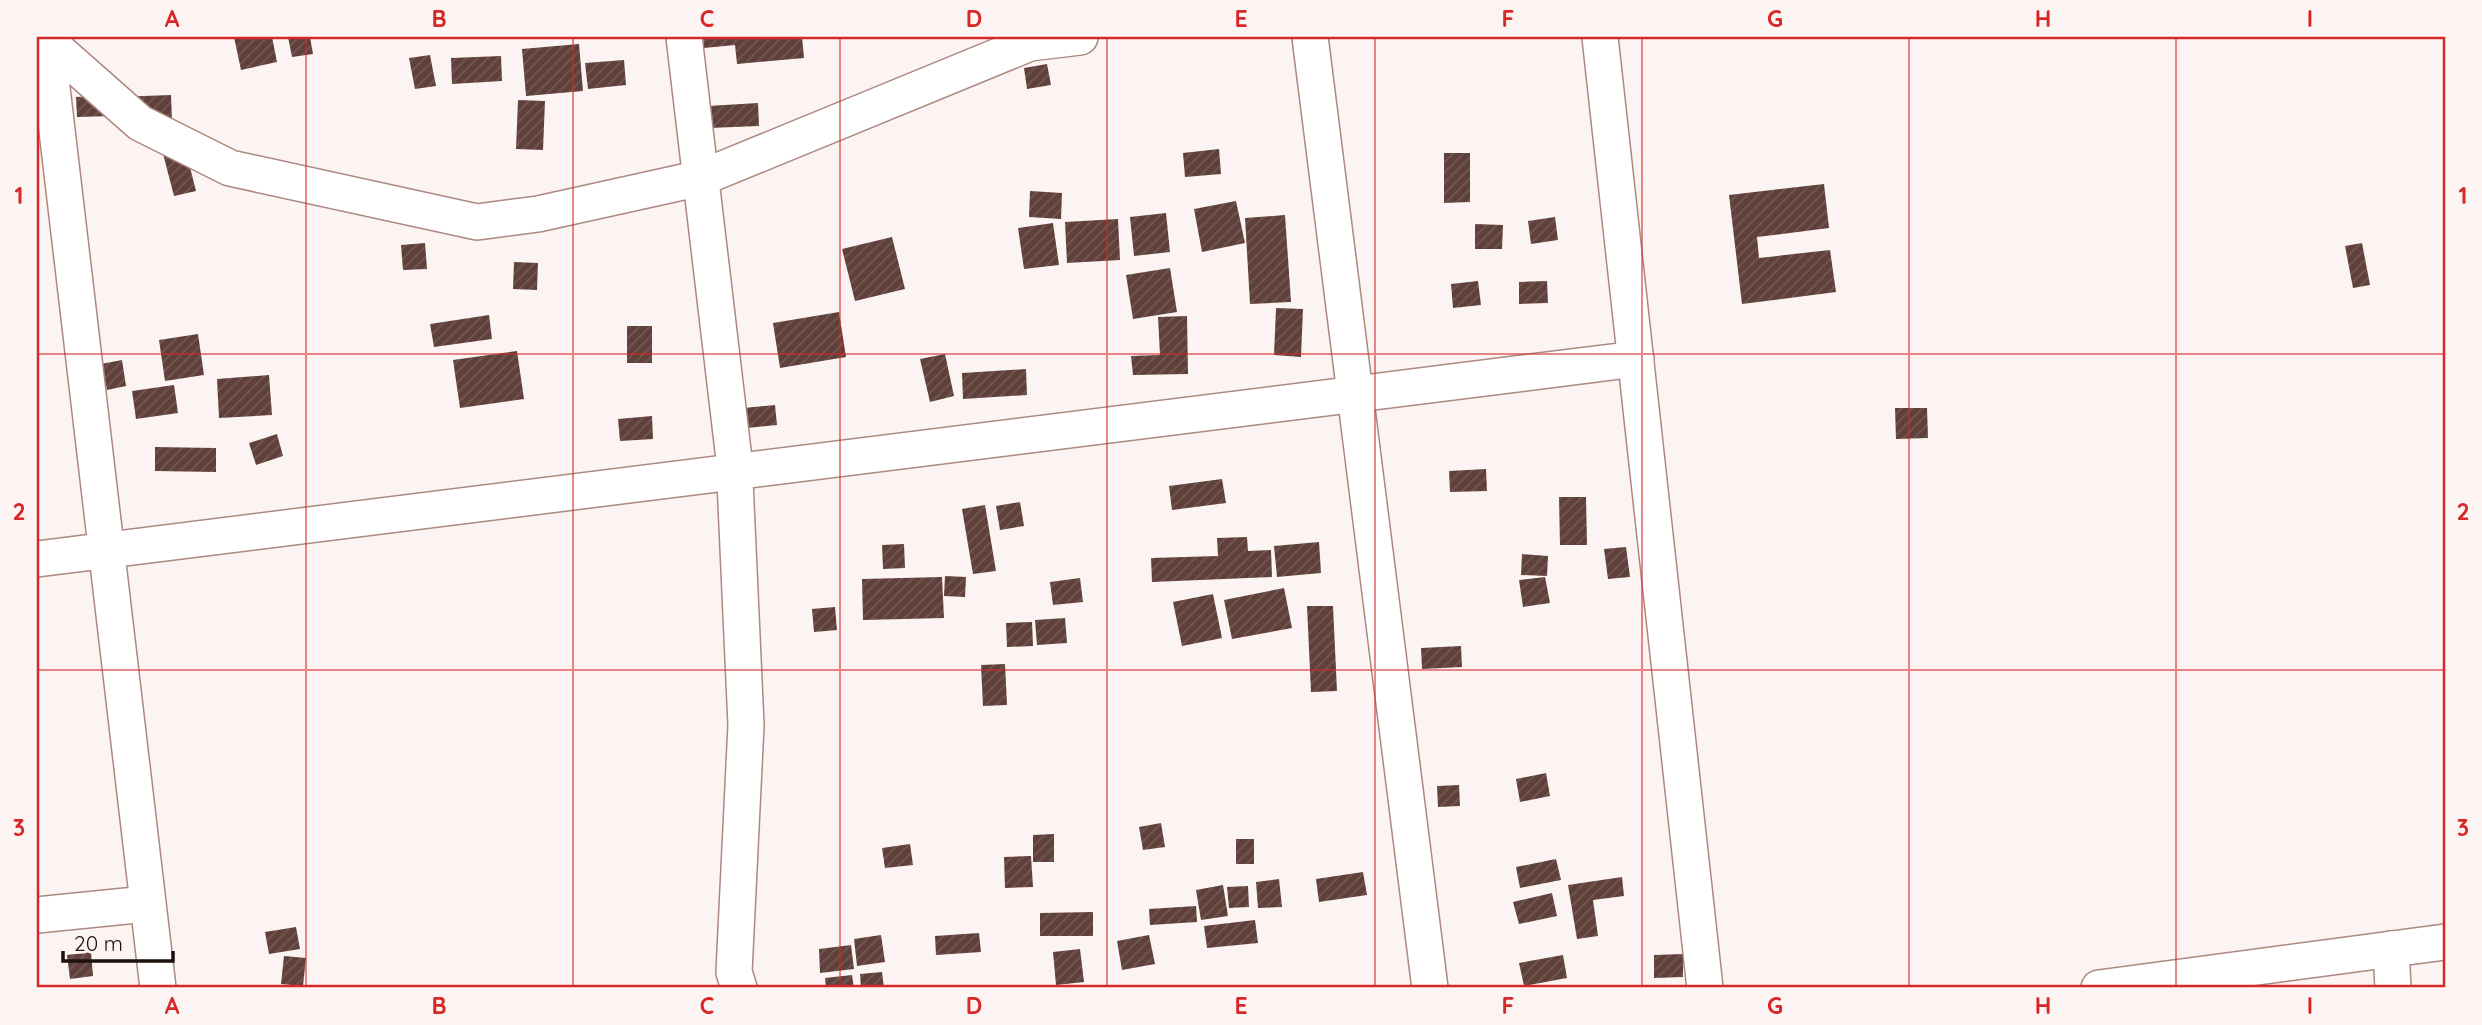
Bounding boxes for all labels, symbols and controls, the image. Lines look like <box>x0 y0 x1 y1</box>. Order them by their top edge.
text: A <box>165 4 180 33</box>
text: B <box>431 4 447 33</box>
text: C <box>700 4 714 33</box>
text: D <box>966 4 982 33</box>
text: E <box>1234 4 1248 33</box>
text: F <box>1502 4 1514 33</box>
text: G <box>1767 4 1783 33</box>
text: H <box>2035 4 2051 33</box>
text: I <box>2307 4 2313 33</box>
text: 1 <box>15 181 23 210</box>
text: 1 <box>2459 181 2467 210</box>
text: 2 <box>12 497 26 526</box>
text: 2 <box>2456 497 2470 526</box>
text: 3 <box>13 813 25 842</box>
text: 3 <box>2457 813 2469 842</box>
scale bar <box>63 920 173 964</box>
text: 20 m <box>74 930 123 956</box>
text: A <box>165 991 180 1020</box>
text: B <box>431 991 447 1020</box>
text: C <box>700 991 714 1020</box>
text: D <box>966 991 982 1020</box>
text: E <box>1234 991 1248 1020</box>
text: F <box>1502 991 1514 1020</box>
text: G <box>1767 991 1783 1020</box>
text: H <box>2035 991 2051 1020</box>
text: I <box>2307 991 2313 1020</box>

